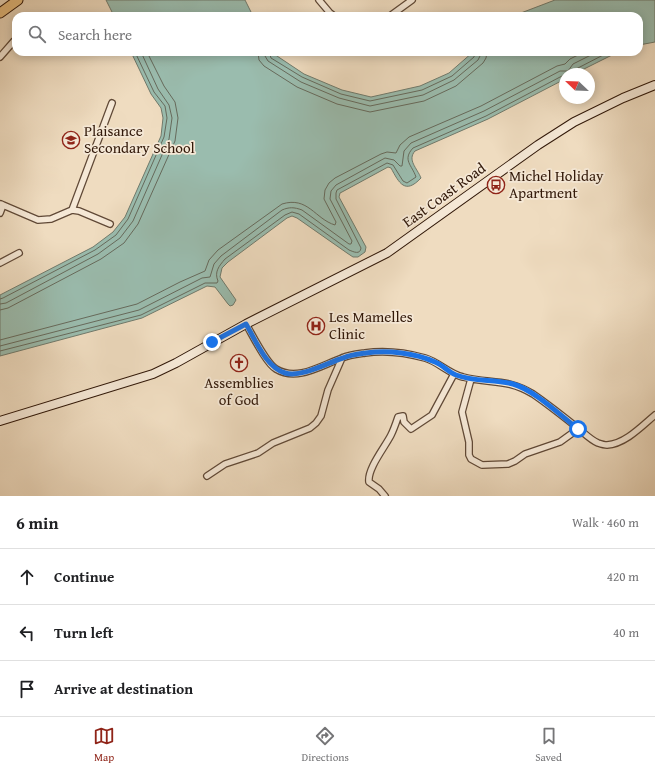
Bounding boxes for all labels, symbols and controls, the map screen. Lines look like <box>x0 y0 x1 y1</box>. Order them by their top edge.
search box <box>12 12 643 56</box>
icon: search <box>26 23 48 45</box>
text: Search here <box>58 24 132 45</box>
north arrow <box>559 68 595 104</box>
place label: Plaisance Secondary School <box>84 120 195 158</box>
school or university icon: Plaisance Secondary School <box>61 130 81 150</box>
street label: East Coast Road <box>398 157 490 232</box>
place label: Michel Holiday Apartment <box>509 165 604 203</box>
bus stop icon: Michel Holiday Apartment <box>486 175 506 195</box>
place label: Les Mamelles Clinic <box>329 306 413 344</box>
hospital icon: Les Mamelles Clinic <box>306 316 326 336</box>
route end <box>203 333 221 351</box>
church icon: Assemblies of God <box>229 353 249 373</box>
place label: Assemblies of God <box>204 372 274 410</box>
route start <box>569 420 587 438</box>
text: 6 min <box>16 510 58 535</box>
text: Walk · 460 m <box>572 513 639 532</box>
icon: ahead <box>16 566 38 588</box>
text: Continue <box>54 566 115 587</box>
text: 420 m <box>607 567 639 586</box>
icon: left <box>16 622 38 644</box>
text: Turn left <box>54 622 113 643</box>
text: 40 m <box>613 623 639 642</box>
icon: arrive <box>16 678 38 700</box>
text: Arrive at destination <box>54 678 193 699</box>
tab: Map <box>93 725 115 765</box>
tab: Directions <box>302 725 349 765</box>
tab: Saved <box>535 725 562 765</box>

